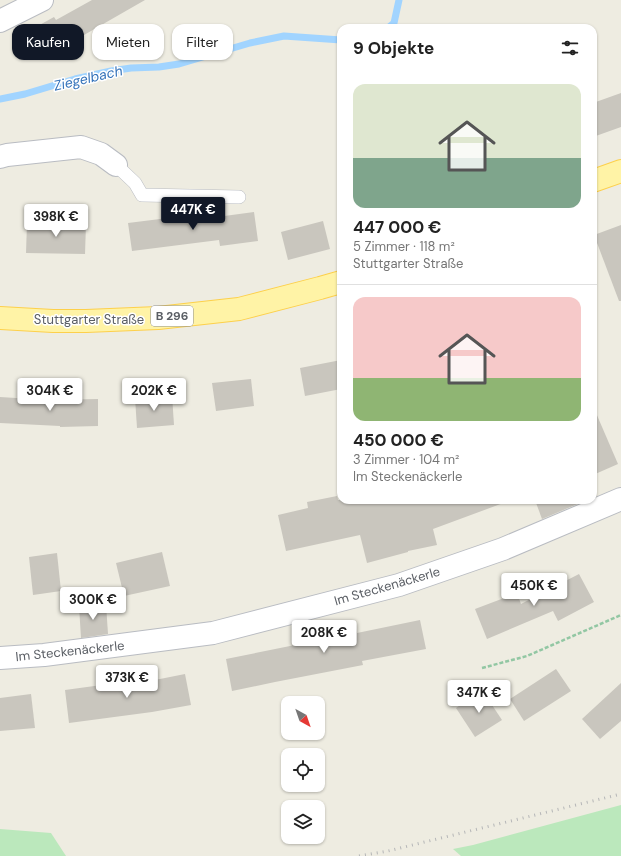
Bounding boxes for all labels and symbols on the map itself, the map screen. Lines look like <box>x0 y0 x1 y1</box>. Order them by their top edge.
water label: Ziegelbach <box>52 61 124 95</box>
pin: 447K € <box>160 197 226 231</box>
pin: 398K € <box>23 204 89 238</box>
road number: B 296 <box>151 306 193 326</box>
street label: Stuttgarter Straße <box>34 311 144 328</box>
pin: 304K € <box>17 378 83 412</box>
pin: 202K € <box>121 378 187 412</box>
street label: Im Steckenäckerle <box>332 563 442 609</box>
pin: 450K € <box>501 573 567 607</box>
pin: 300K € <box>60 587 126 621</box>
pin: 208K € <box>291 620 357 654</box>
street label: Im Steckenäckerle <box>15 637 125 665</box>
pin: 373K € <box>94 665 160 699</box>
pin: 347K € <box>446 680 512 714</box>
north arrow <box>281 696 325 740</box>

